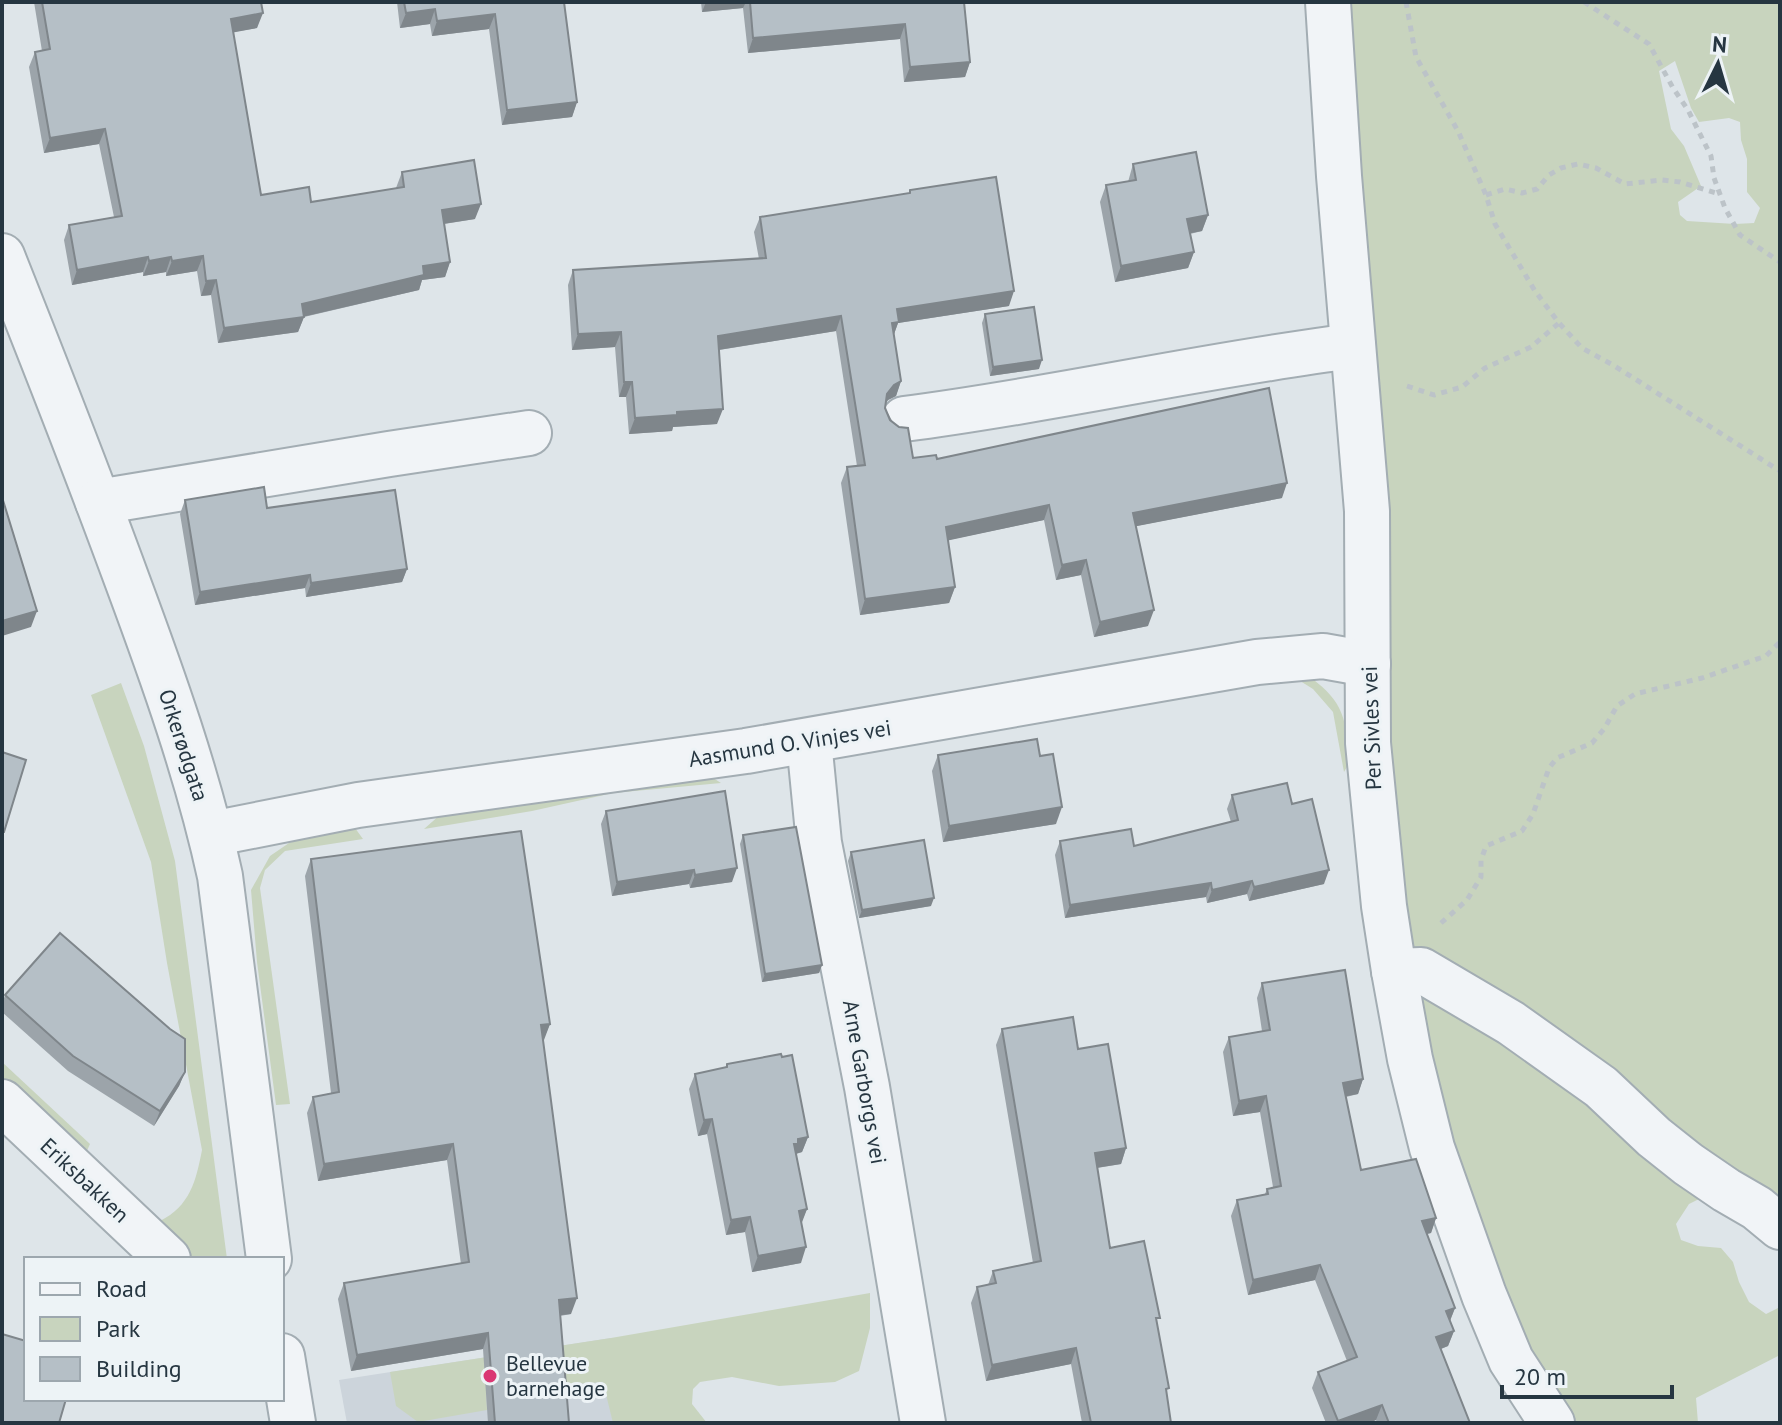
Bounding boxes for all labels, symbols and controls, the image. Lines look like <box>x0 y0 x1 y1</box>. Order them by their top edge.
north arrow <box>1678 24 1758 104</box>
text: N <box>1711 29 1728 59</box>
street label: Per Sivles vei <box>1355 666 1387 790</box>
street label: Orkerødgata <box>153 685 215 805</box>
street label: Aasmund O. Vinjes vei <box>687 713 893 773</box>
street label: Arne Garborgs vei <box>837 998 893 1166</box>
street label: Eriksbakken <box>35 1132 135 1228</box>
legend <box>24 1257 284 1401</box>
text: Road <box>96 1273 147 1304</box>
text: Park <box>96 1313 141 1344</box>
place label: Bellevue barnehage <box>506 1349 605 1402</box>
scale bar <box>1502 1349 1672 1399</box>
text: Building <box>96 1353 182 1384</box>
text: 20 m <box>1514 1361 1566 1392</box>
marker: Bellevue barnehage <box>481 1367 499 1385</box>

